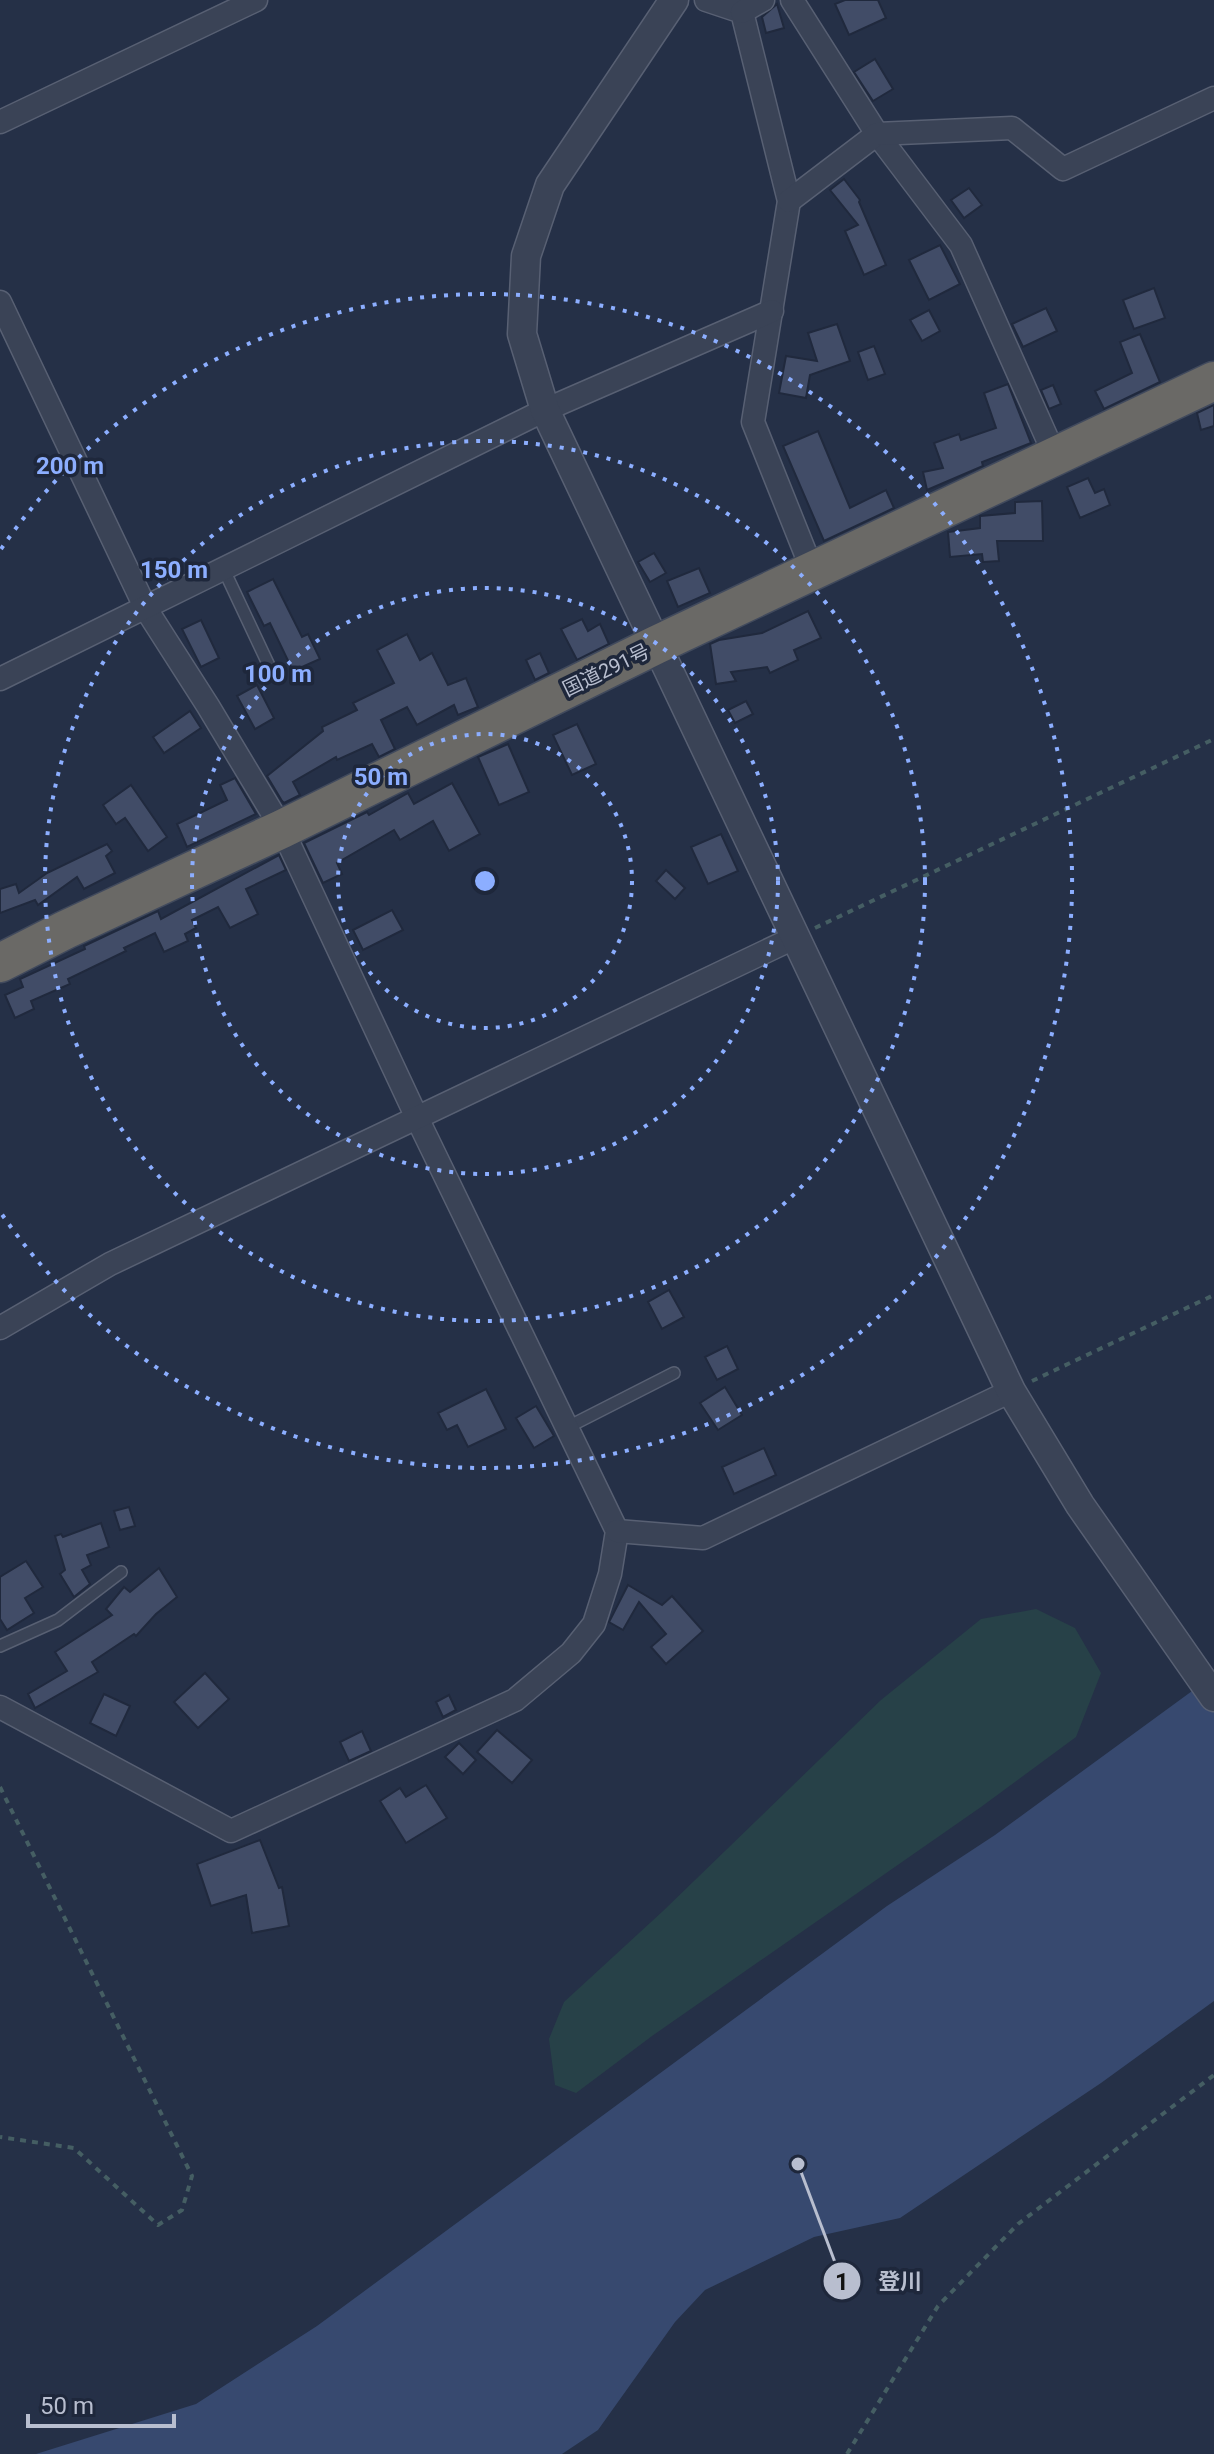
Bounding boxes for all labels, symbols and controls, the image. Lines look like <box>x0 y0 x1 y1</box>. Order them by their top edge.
text: 200 m <box>36 452 104 480</box>
text: 150 m <box>140 556 208 584</box>
street label: 国道291号 <box>559 639 653 701</box>
text: 100 m <box>244 660 312 688</box>
text: 50 m <box>354 763 408 791</box>
centre of rings <box>471 867 499 895</box>
callout: 登川 <box>822 2258 938 2304</box>
text: 1 <box>835 2268 849 2296</box>
text: 登川 <box>878 2269 922 2294</box>
scale bar <box>28 2378 174 2428</box>
text: 50 m <box>40 2392 94 2420</box>

